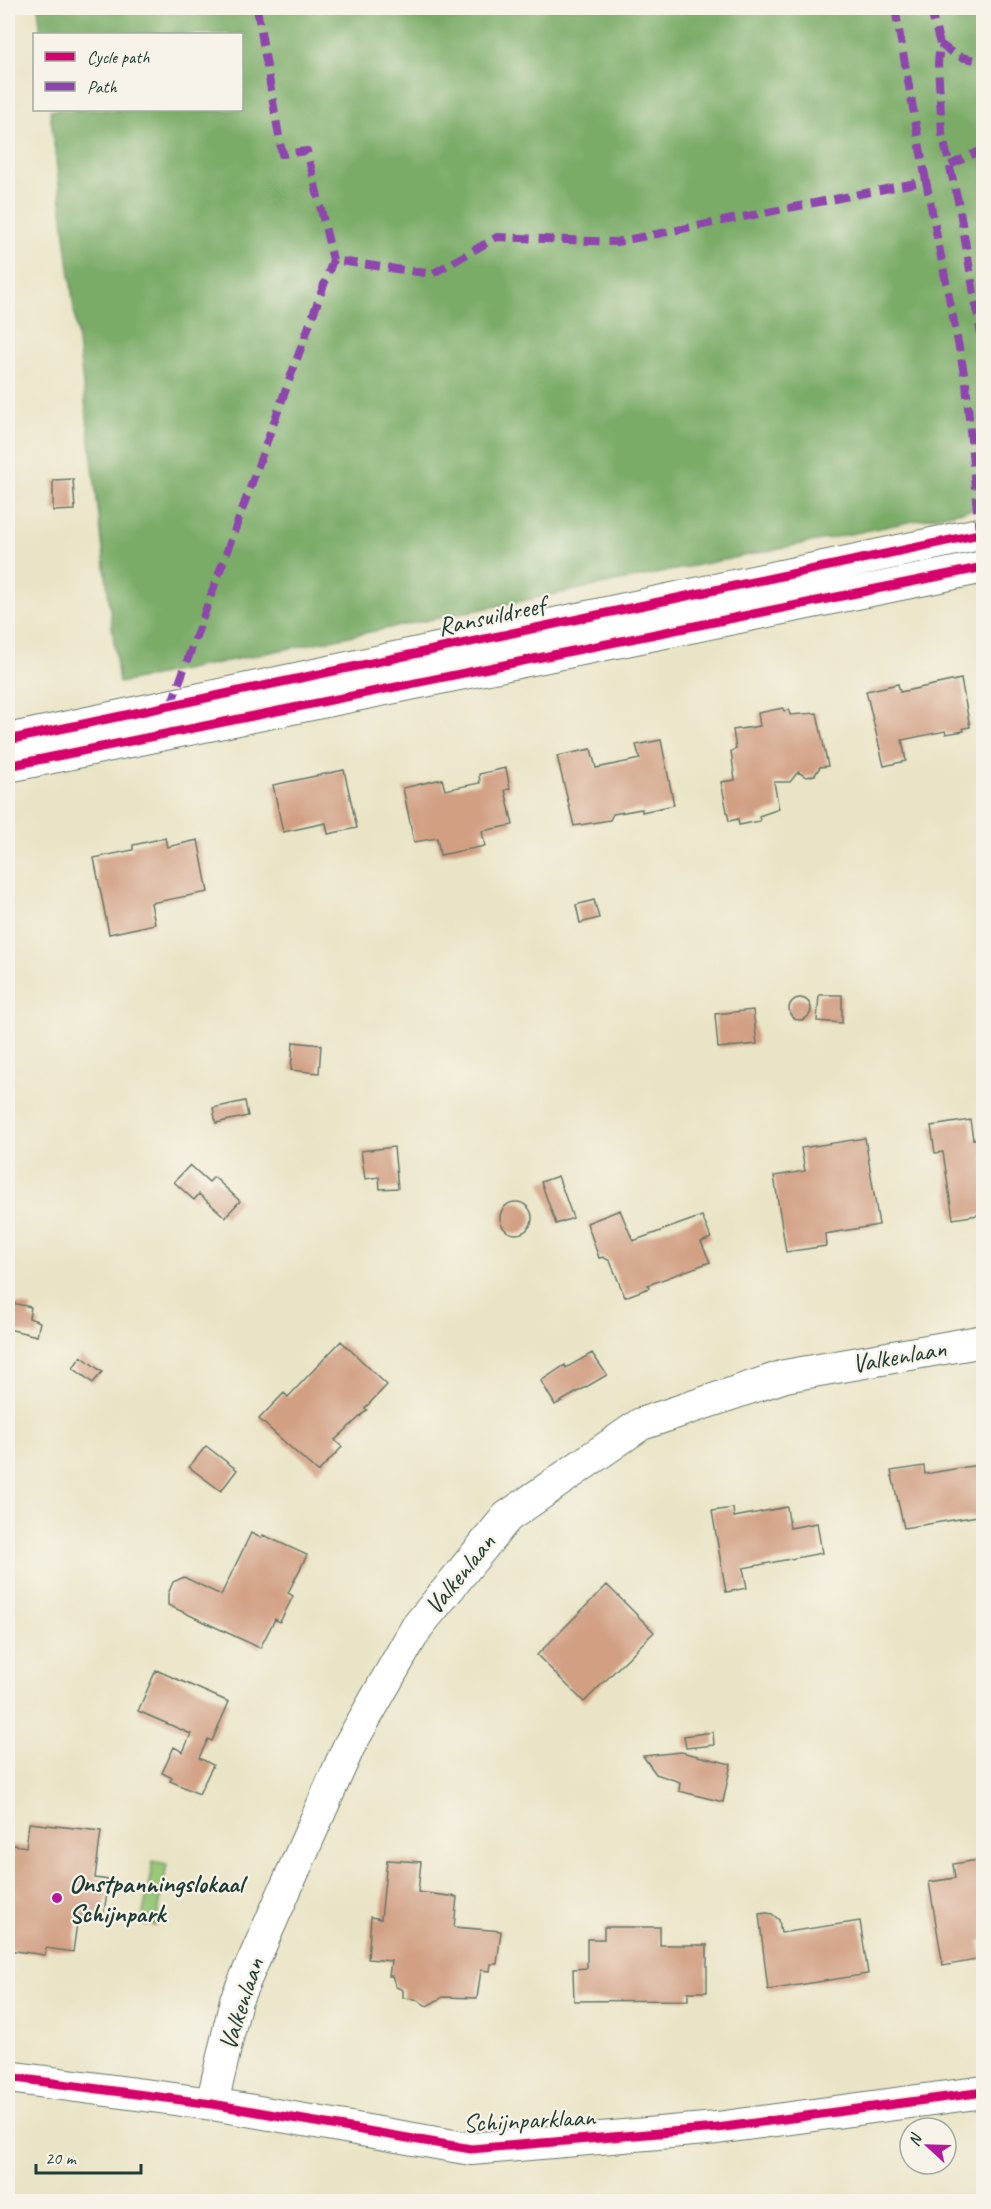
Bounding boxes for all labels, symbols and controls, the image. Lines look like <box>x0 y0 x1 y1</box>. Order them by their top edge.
legend <box>33 33 243 111</box>
text: Cycle path <box>87 46 150 68</box>
text: Path <box>87 76 117 98</box>
street label: Ransuildreef <box>434 587 554 643</box>
street label: Valkenlaan <box>849 1331 949 1380</box>
street label: Valkenlaan <box>417 1526 503 1621</box>
place label: Onstpanningslokaal Schijnpark <box>69 1867 249 1930</box>
marker: Onstpanningslokaal Schijnpark <box>50 1891 64 1905</box>
street label: Valkenlaan <box>211 1953 271 2054</box>
street label: Schijnparklaan <box>462 2100 597 2140</box>
north arrow <box>898 2116 958 2176</box>
text: N <box>904 2130 927 2149</box>
scale bar <box>36 2137 141 2175</box>
text: 20 m <box>45 2147 78 2169</box>

